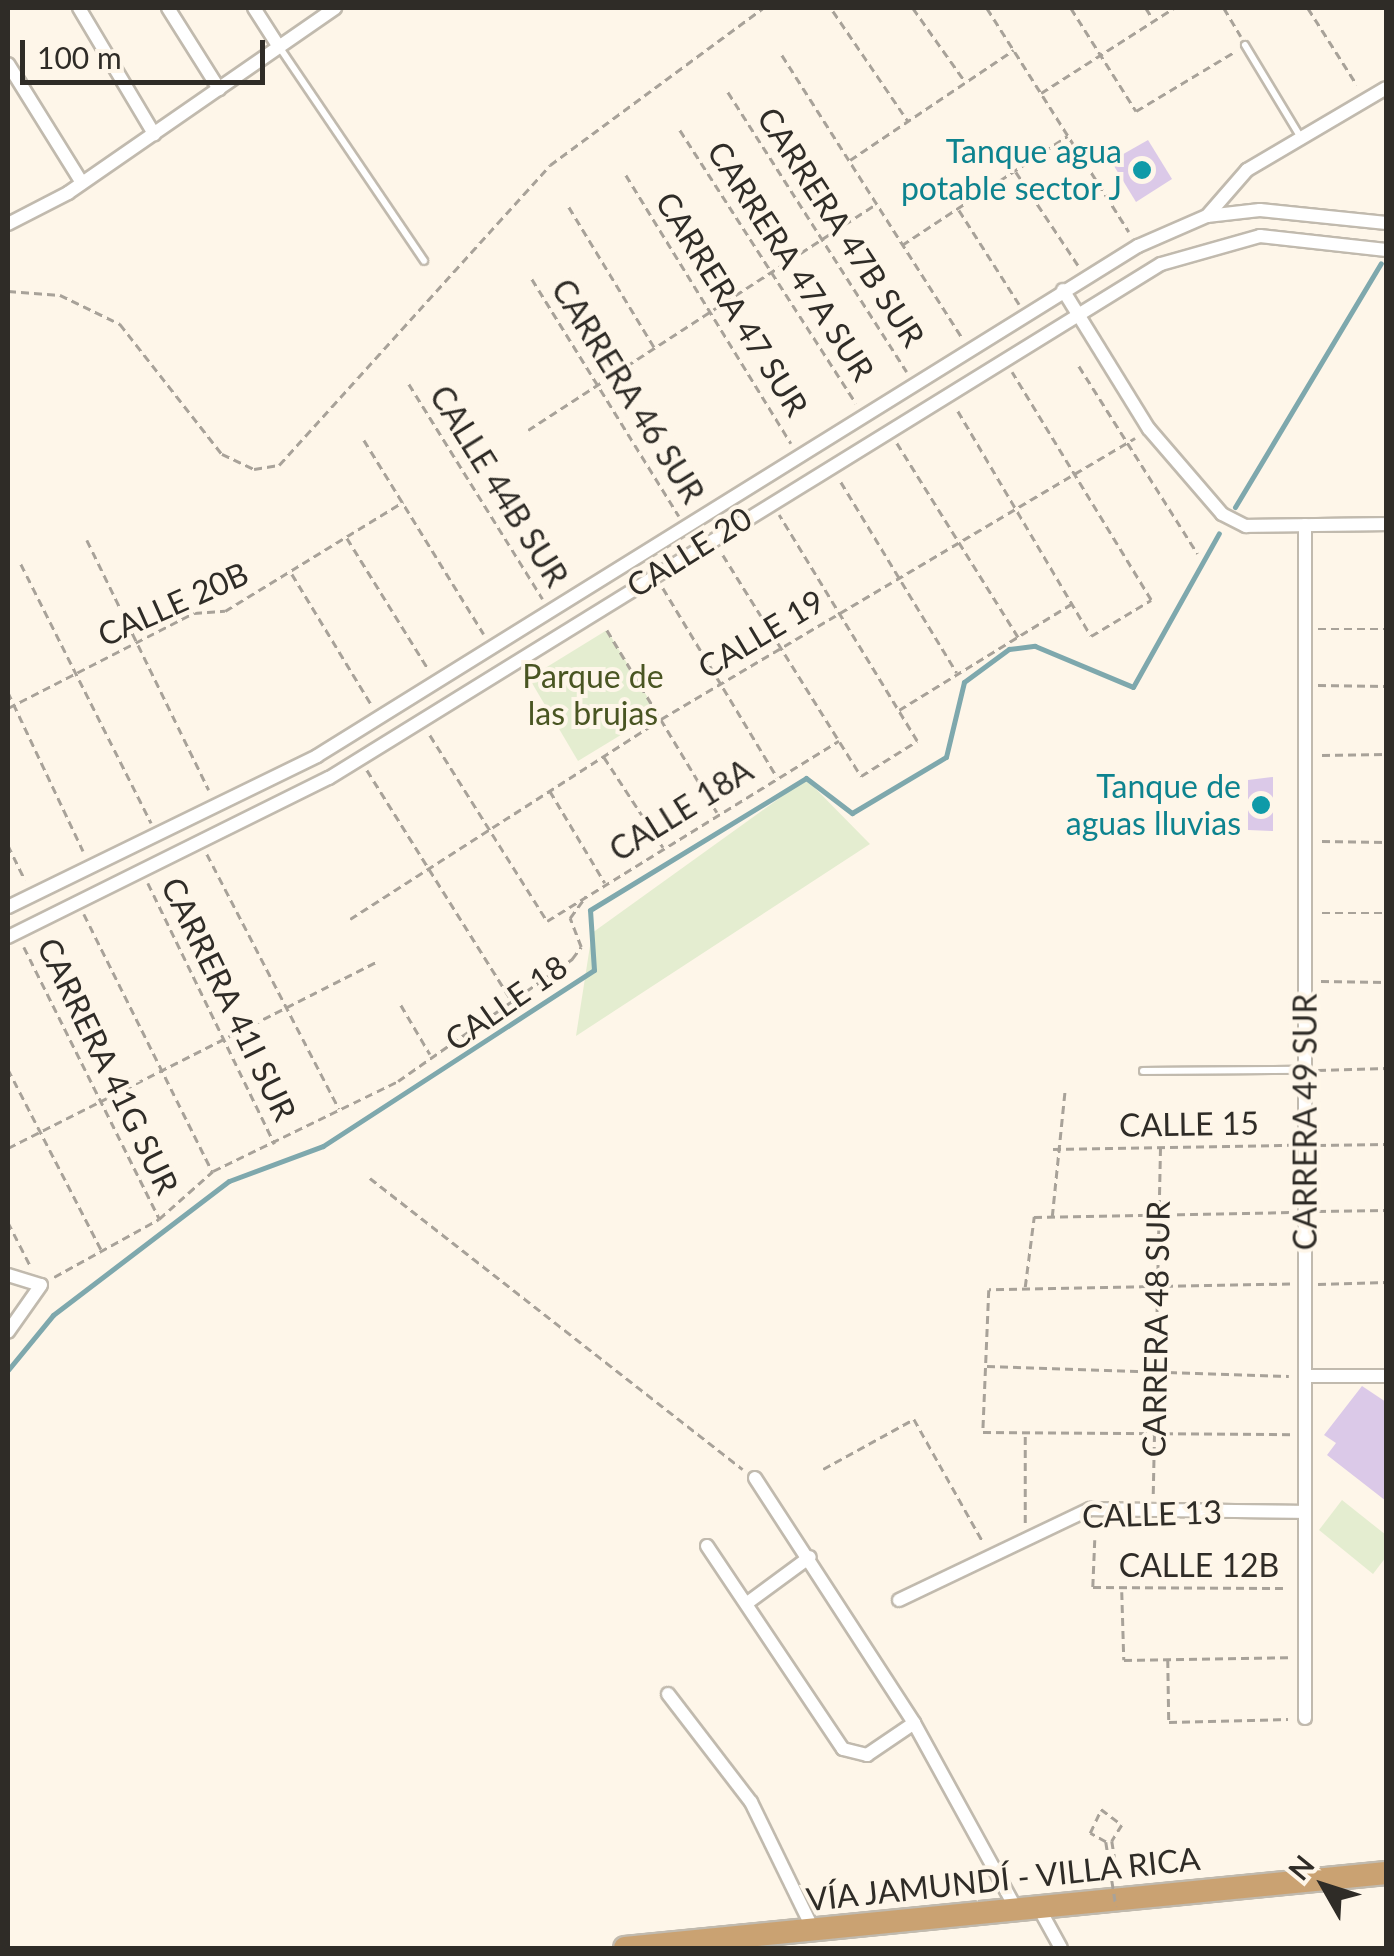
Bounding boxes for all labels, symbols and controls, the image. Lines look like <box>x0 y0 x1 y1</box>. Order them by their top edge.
scale bar <box>25 20 270 82</box>
text: 100 m <box>37 39 122 75</box>
street label: CARRERA 47B SUR <box>749 100 933 354</box>
street label: CARRERA 47A SUR <box>699 133 883 389</box>
place label: Tanque agua potable sector J <box>899 133 1122 208</box>
marker: Tanque agua potable sector J <box>1131 159 1153 181</box>
street label: CARRERA 47 SUR <box>647 185 817 423</box>
street label: CARRERA 46 SUR <box>543 272 713 510</box>
street label: CALLE 44B SUR <box>422 379 576 593</box>
street label: CALLE 20 <box>620 499 758 605</box>
street label: CALLE 20B <box>92 554 254 654</box>
street label: CALLE 19 <box>691 582 831 686</box>
park label: Parque de las brujas <box>522 658 664 733</box>
street label: CALLE 18A <box>602 751 760 869</box>
place label: Tanque de aguas lluvias <box>1066 768 1241 843</box>
marker: Tanque de aguas lluvias <box>1250 794 1272 816</box>
street label: CARRERA 41I SUR <box>153 871 305 1127</box>
street label: CARRERA 41G SUR <box>29 931 187 1201</box>
street label: CALLE 18 <box>438 947 574 1059</box>
street label: CARRERA 49 SUR <box>1286 993 1324 1251</box>
street label: CALLE 15 <box>1119 1104 1259 1144</box>
street label: CARRERA 48 SUR <box>1135 1200 1177 1458</box>
street label: CALLE 13 <box>1082 1492 1222 1536</box>
street label: CALLE 12B <box>1119 1546 1279 1584</box>
north arrow <box>1274 1836 1374 1936</box>
street label: VÍA JAMUNDÍ - VILLA RICA <box>802 1839 1204 1919</box>
text: N <box>1281 1848 1321 1886</box>

